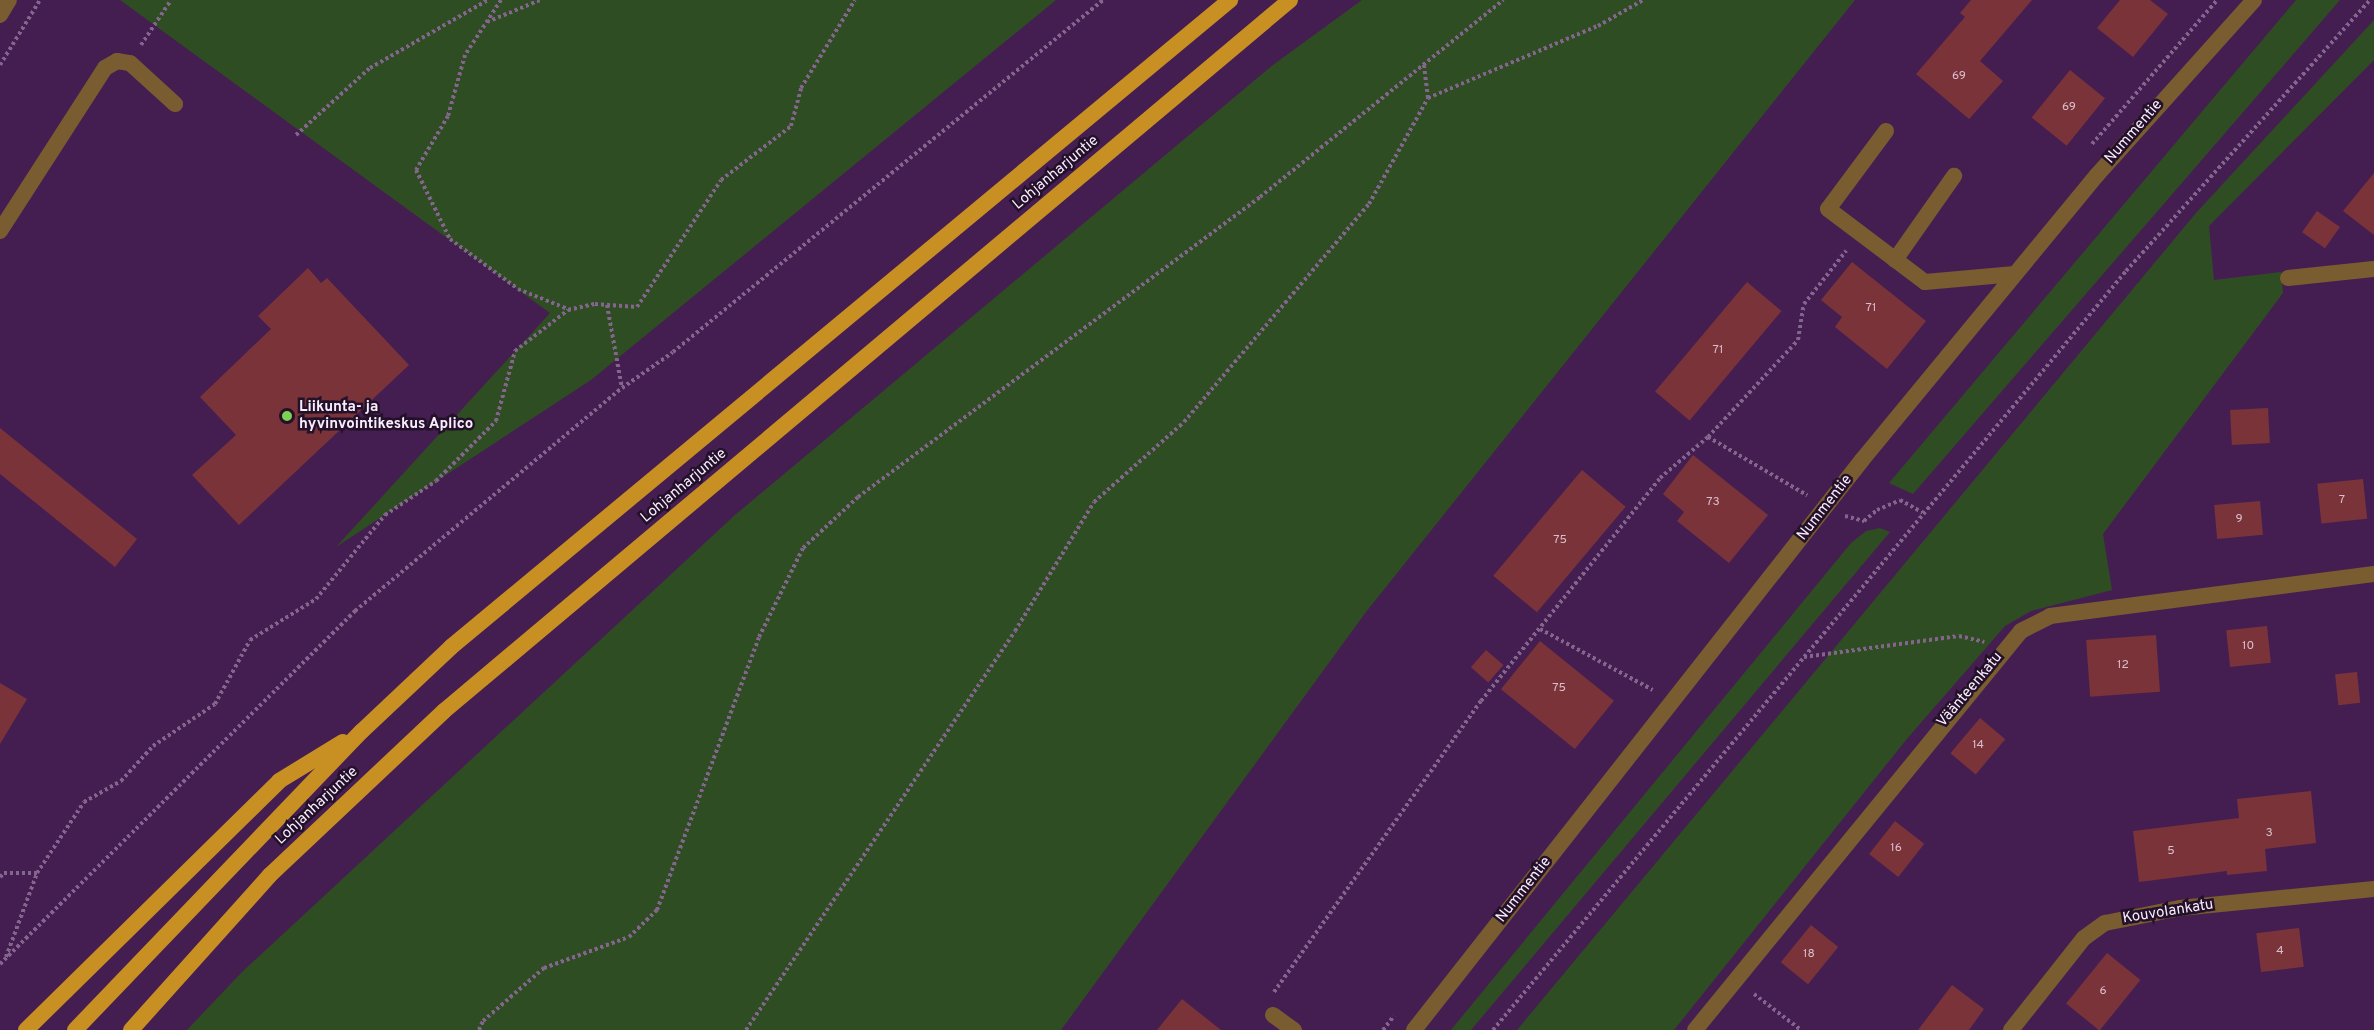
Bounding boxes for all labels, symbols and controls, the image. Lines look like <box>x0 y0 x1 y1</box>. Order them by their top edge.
house number: 69 <box>1952 70 1966 84</box>
street label: Nummentie <box>2101 96 2167 168</box>
house number: 69 <box>2062 101 2076 115</box>
street label: Lohjanharjuntie <box>1010 132 1102 214</box>
house number: 71 <box>1866 302 1876 316</box>
house number: 71 <box>1713 344 1723 358</box>
place label: Liikunta- ja hyvinvointikeskus Aplico <box>299 398 474 433</box>
marker: Liikunta- ja hyvinvointikeskus Aplico <box>280 409 294 423</box>
street label: Lohjanharjuntie <box>638 445 730 527</box>
street label: Nummentie <box>1794 471 1856 545</box>
house number: 7 <box>2339 494 2345 508</box>
house number: 73 <box>1706 496 1720 510</box>
house number: 9 <box>2235 513 2243 527</box>
house number: 75 <box>1553 534 1567 548</box>
house number: 10 <box>2242 640 2254 654</box>
street label: Väänteenkatu <box>1933 649 2007 731</box>
house number: 12 <box>2117 659 2129 673</box>
house number: 75 <box>1552 682 1566 696</box>
house number: 14 <box>1972 739 1984 753</box>
street label: Lohjanharjuntie <box>272 763 362 849</box>
house number: 3 <box>2265 827 2273 841</box>
house number: 16 <box>1890 842 1902 856</box>
house number: 5 <box>2167 845 2175 859</box>
street label: Nummentie <box>1493 853 1555 927</box>
street label: Kouvolankatu <box>2121 896 2215 928</box>
house number: 4 <box>2276 945 2284 959</box>
house number: 18 <box>1803 948 1815 962</box>
house number: 6 <box>2099 985 2107 999</box>

